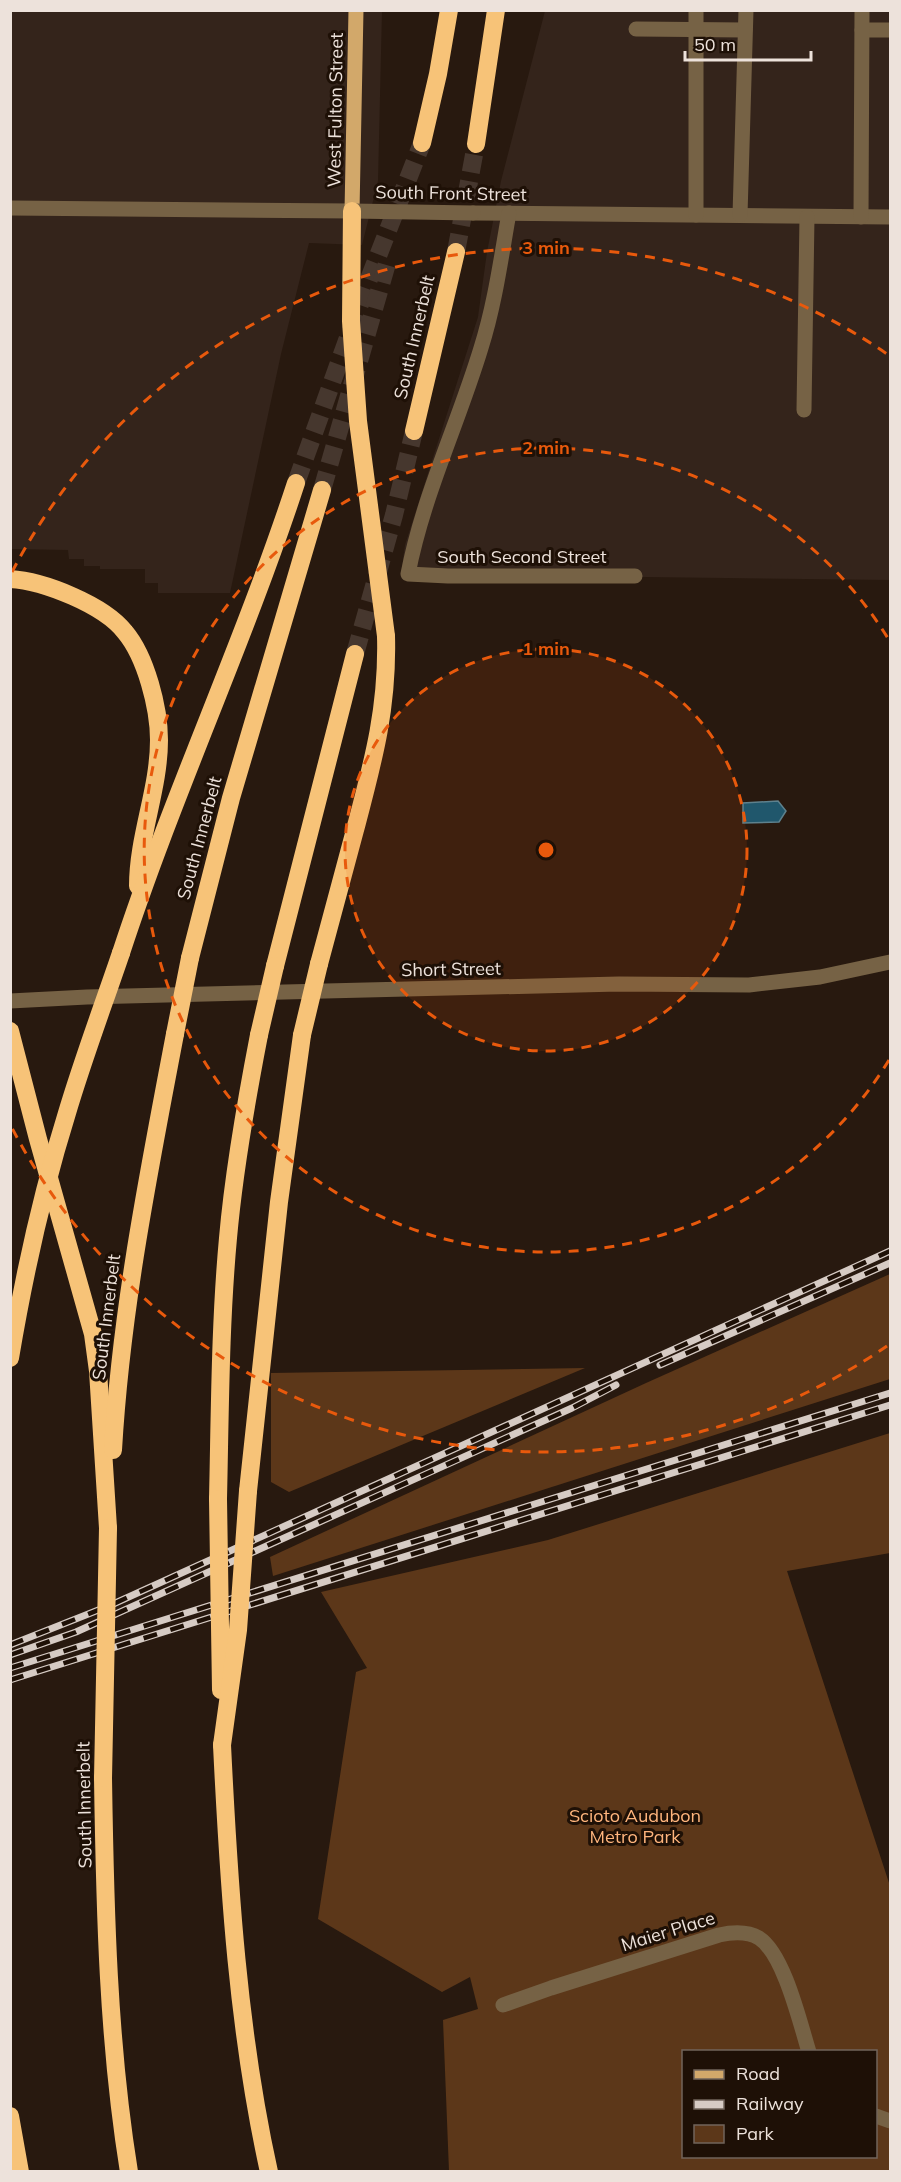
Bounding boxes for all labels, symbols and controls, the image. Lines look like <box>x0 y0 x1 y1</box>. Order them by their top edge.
scale bar <box>685 24 811 62</box>
street label: West Fulton Street <box>322 32 348 188</box>
text: 50 m <box>694 33 736 56</box>
street label: South Front Street <box>375 180 527 206</box>
text: 3 min <box>522 236 570 259</box>
street label: South Innerbelt <box>389 273 439 401</box>
text: 2 min <box>522 436 570 459</box>
street label: South Second Street <box>437 545 607 568</box>
text: 1 min <box>522 637 570 660</box>
street label: South Innerbelt <box>171 774 227 902</box>
centre of rings <box>536 840 556 860</box>
street label: Short Street <box>401 957 501 981</box>
street label: South Innerbelt <box>87 1253 125 1381</box>
street label: South Innerbelt <box>71 1741 97 1869</box>
park label: Scioto Audubon Metro Park <box>569 1804 701 1848</box>
street label: Maier Place <box>618 1906 718 1956</box>
legend <box>682 2050 877 2158</box>
text: Road <box>736 2062 780 2085</box>
text: Railway <box>736 2092 804 2115</box>
text: Park <box>736 2122 775 2145</box>

